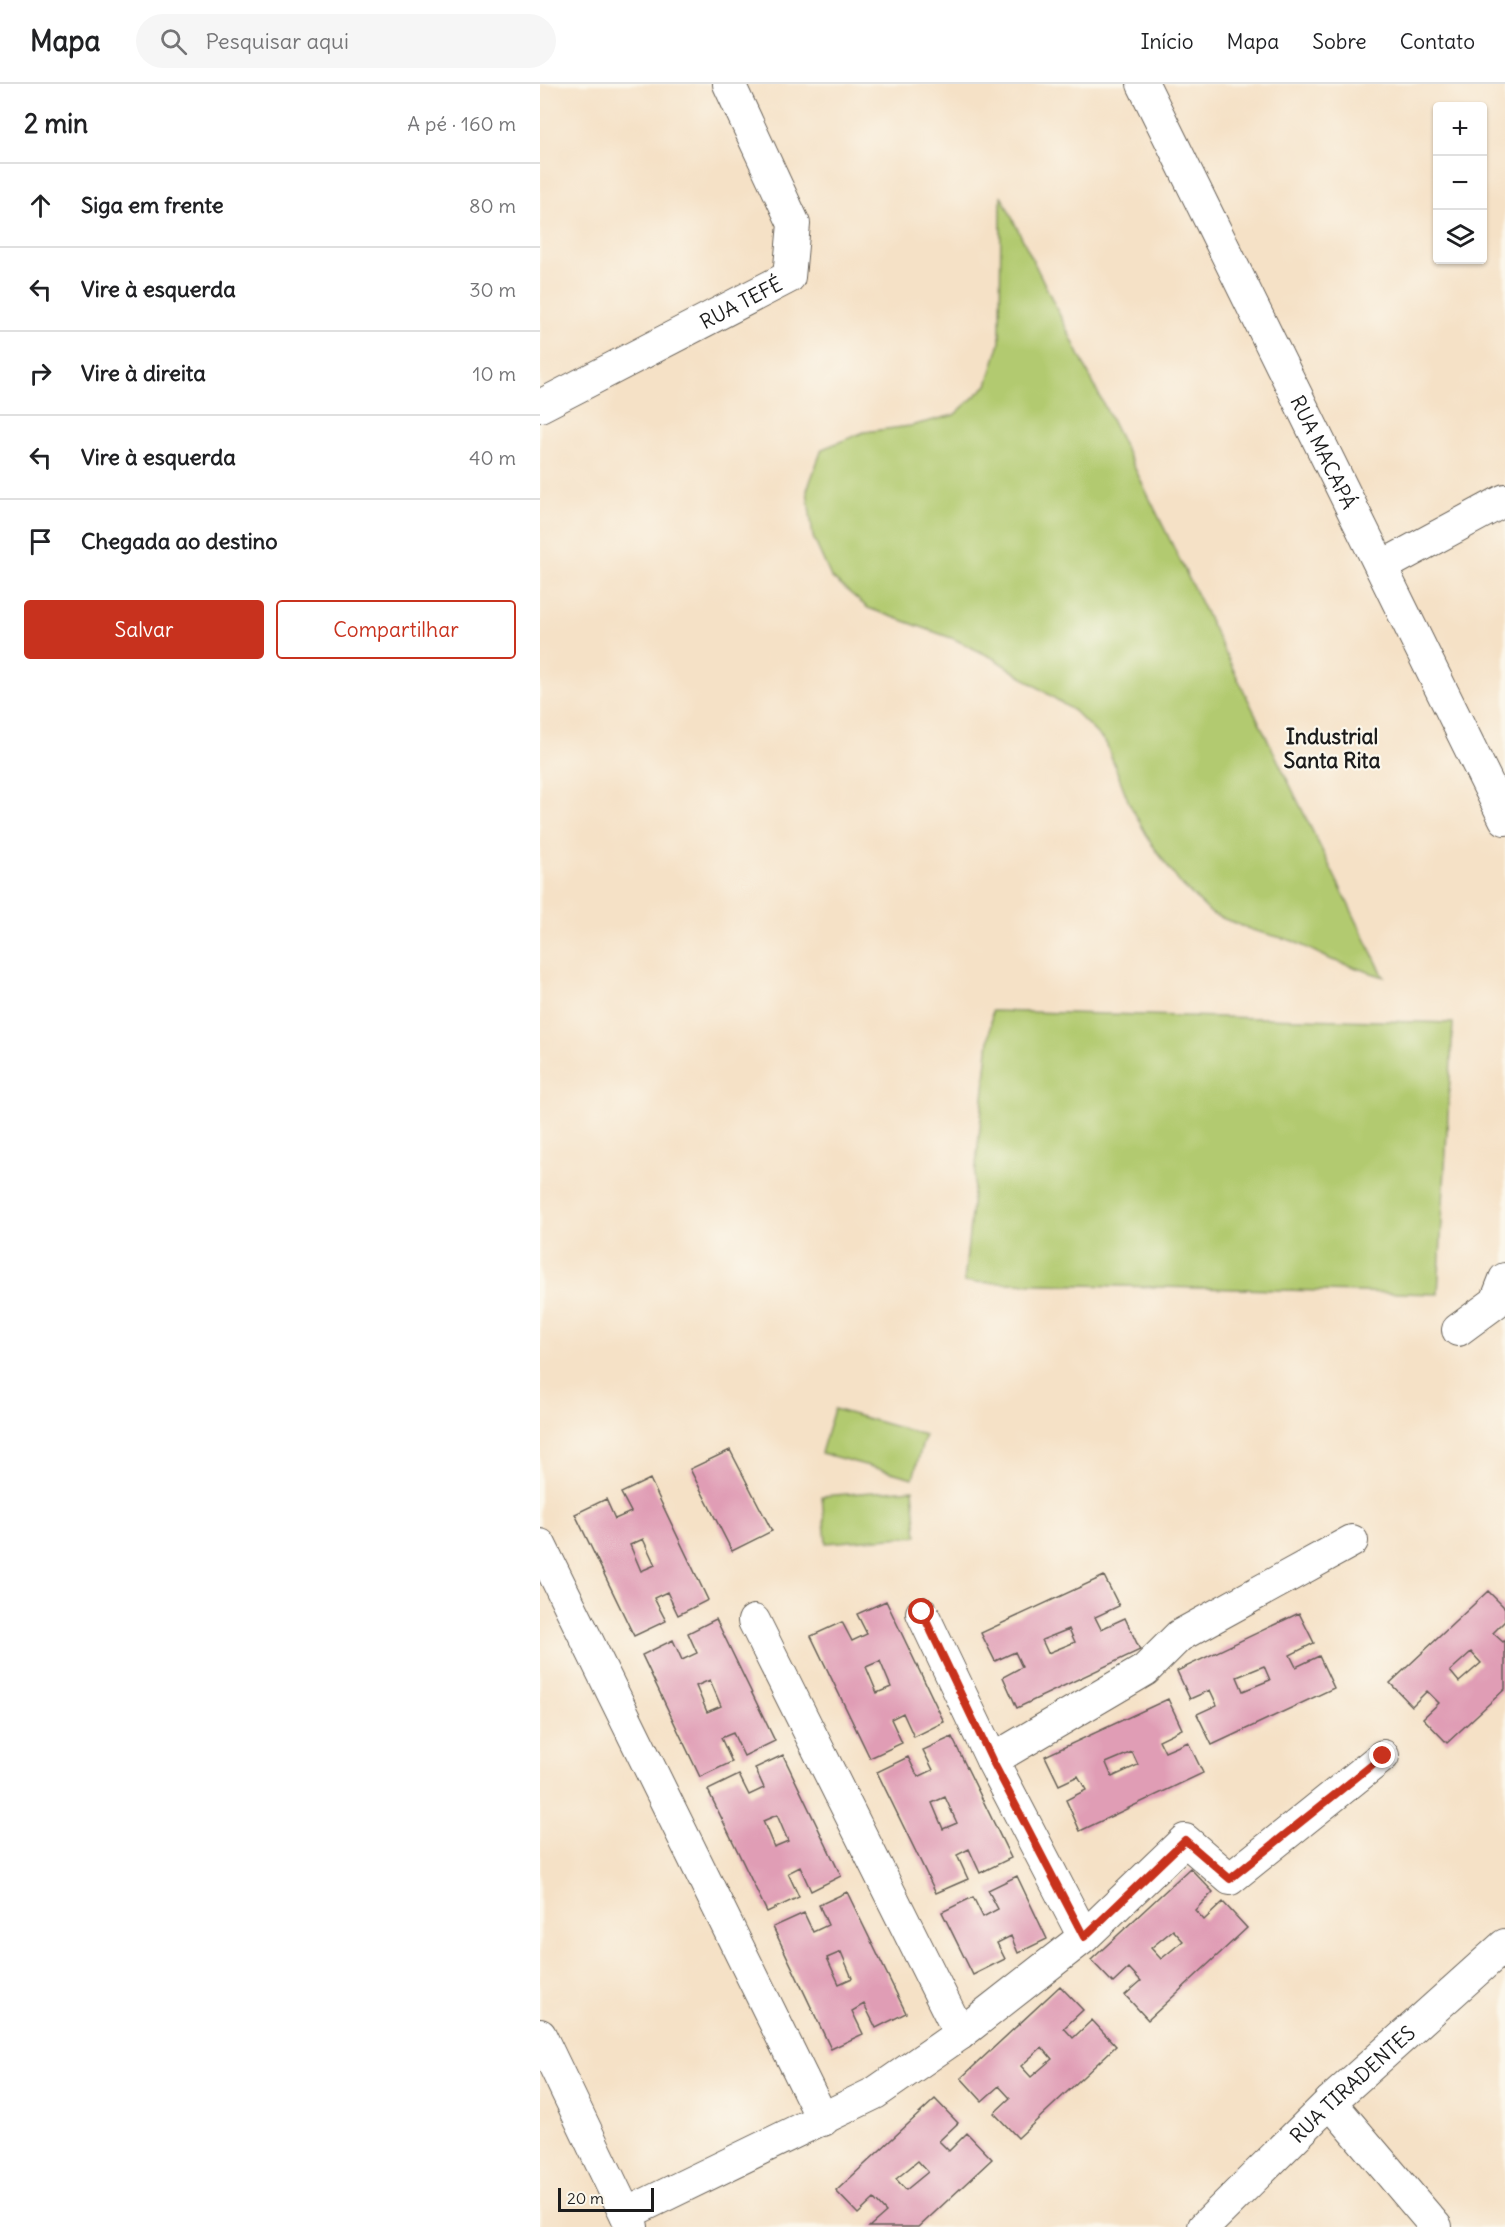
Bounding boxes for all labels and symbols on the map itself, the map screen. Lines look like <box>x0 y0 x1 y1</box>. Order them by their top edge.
street label: RUA TEFÉ <box>695 270 786 334</box>
street label: RUA MACAPÁ <box>1286 391 1363 513</box>
district label: Industrial Santa Rita <box>1284 723 1380 774</box>
route start <box>908 1598 934 1624</box>
route end <box>1369 1742 1395 1768</box>
street label: RUA TIRADENTES <box>1284 2020 1420 2148</box>
scale bar <box>558 2185 654 2212</box>

